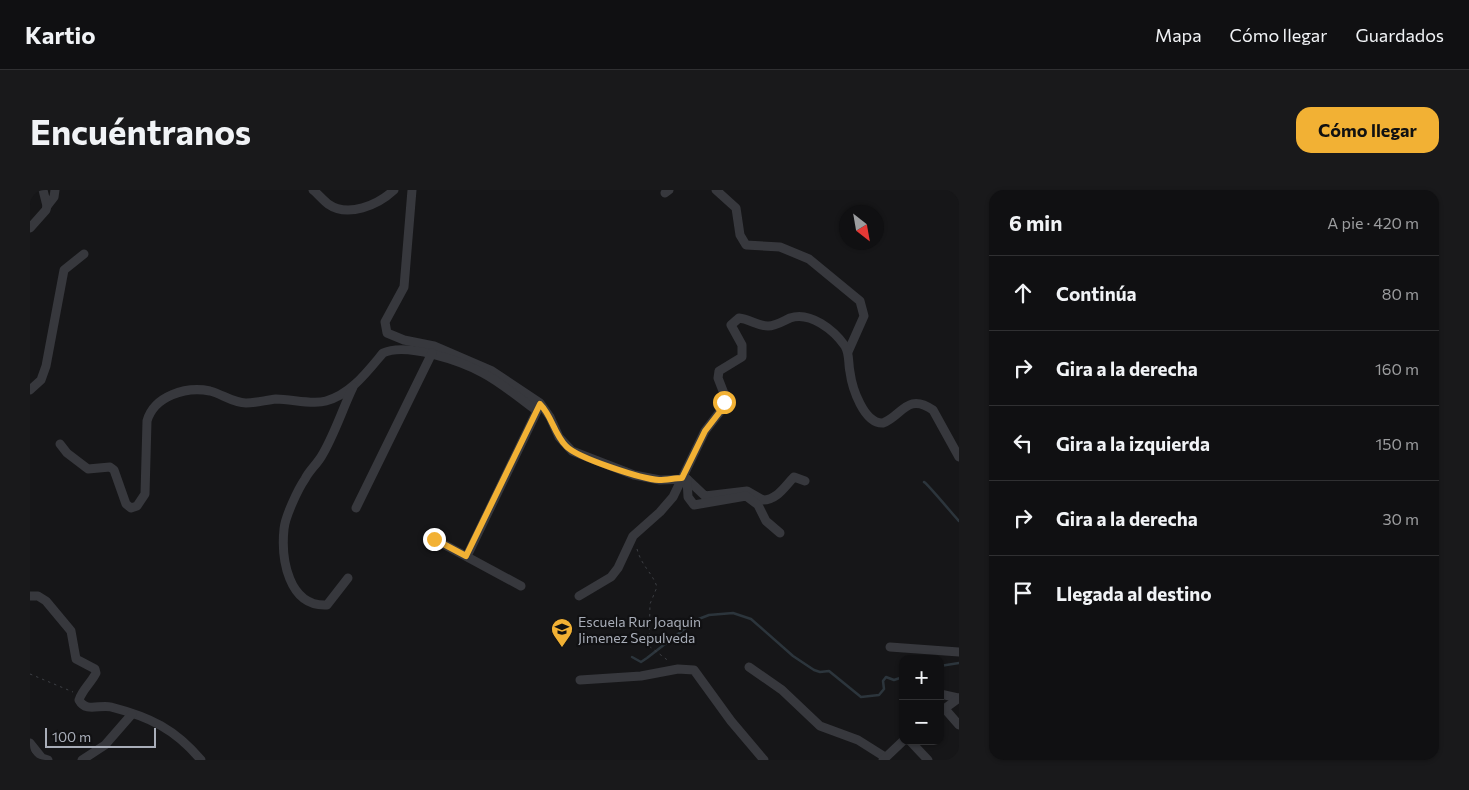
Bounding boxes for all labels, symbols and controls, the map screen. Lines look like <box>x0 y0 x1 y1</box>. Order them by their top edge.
text: Kartio <box>25 20 95 49</box>
text: Mapa <box>1155 24 1202 46</box>
text: Cómo llegar <box>1230 24 1327 46</box>
text: Guardados <box>1355 24 1444 46</box>
button: Cómo llegar <box>1296 107 1439 153</box>
text: Encuéntranos <box>30 109 251 152</box>
north arrow <box>839 205 884 250</box>
text: 6 min <box>1009 210 1062 235</box>
text: A pie · 420 m <box>1327 213 1419 232</box>
icon: ahead <box>1009 279 1037 307</box>
text: Continúa <box>1056 282 1137 305</box>
text: 80 m <box>1382 284 1419 303</box>
icon: right <box>1009 354 1037 382</box>
text: Gira a la derecha <box>1056 357 1198 380</box>
text: 160 m <box>1375 359 1419 378</box>
route start <box>713 391 736 414</box>
icon: left <box>1009 429 1037 457</box>
text: Gira a la izquierda <box>1056 432 1210 455</box>
text: 150 m <box>1376 434 1419 453</box>
icon: right <box>1009 504 1037 532</box>
text: Gira a la derecha <box>1056 507 1198 530</box>
text: 30 m <box>1382 509 1419 528</box>
route end <box>423 528 446 551</box>
icon: arrive <box>1009 579 1037 607</box>
text: Llegada al destino <box>1056 582 1212 605</box>
place label: Escuela Rur Joaquin Jimenez Sepulveda <box>578 613 701 646</box>
school or university icon: Escuela Rur Joaquin Jimenez Sepulveda <box>550 617 574 648</box>
map controls <box>899 655 944 745</box>
button: + <box>899 655 944 700</box>
button: − <box>899 700 944 745</box>
scale bar <box>45 725 156 748</box>
text: 100 m <box>52 728 91 745</box>

